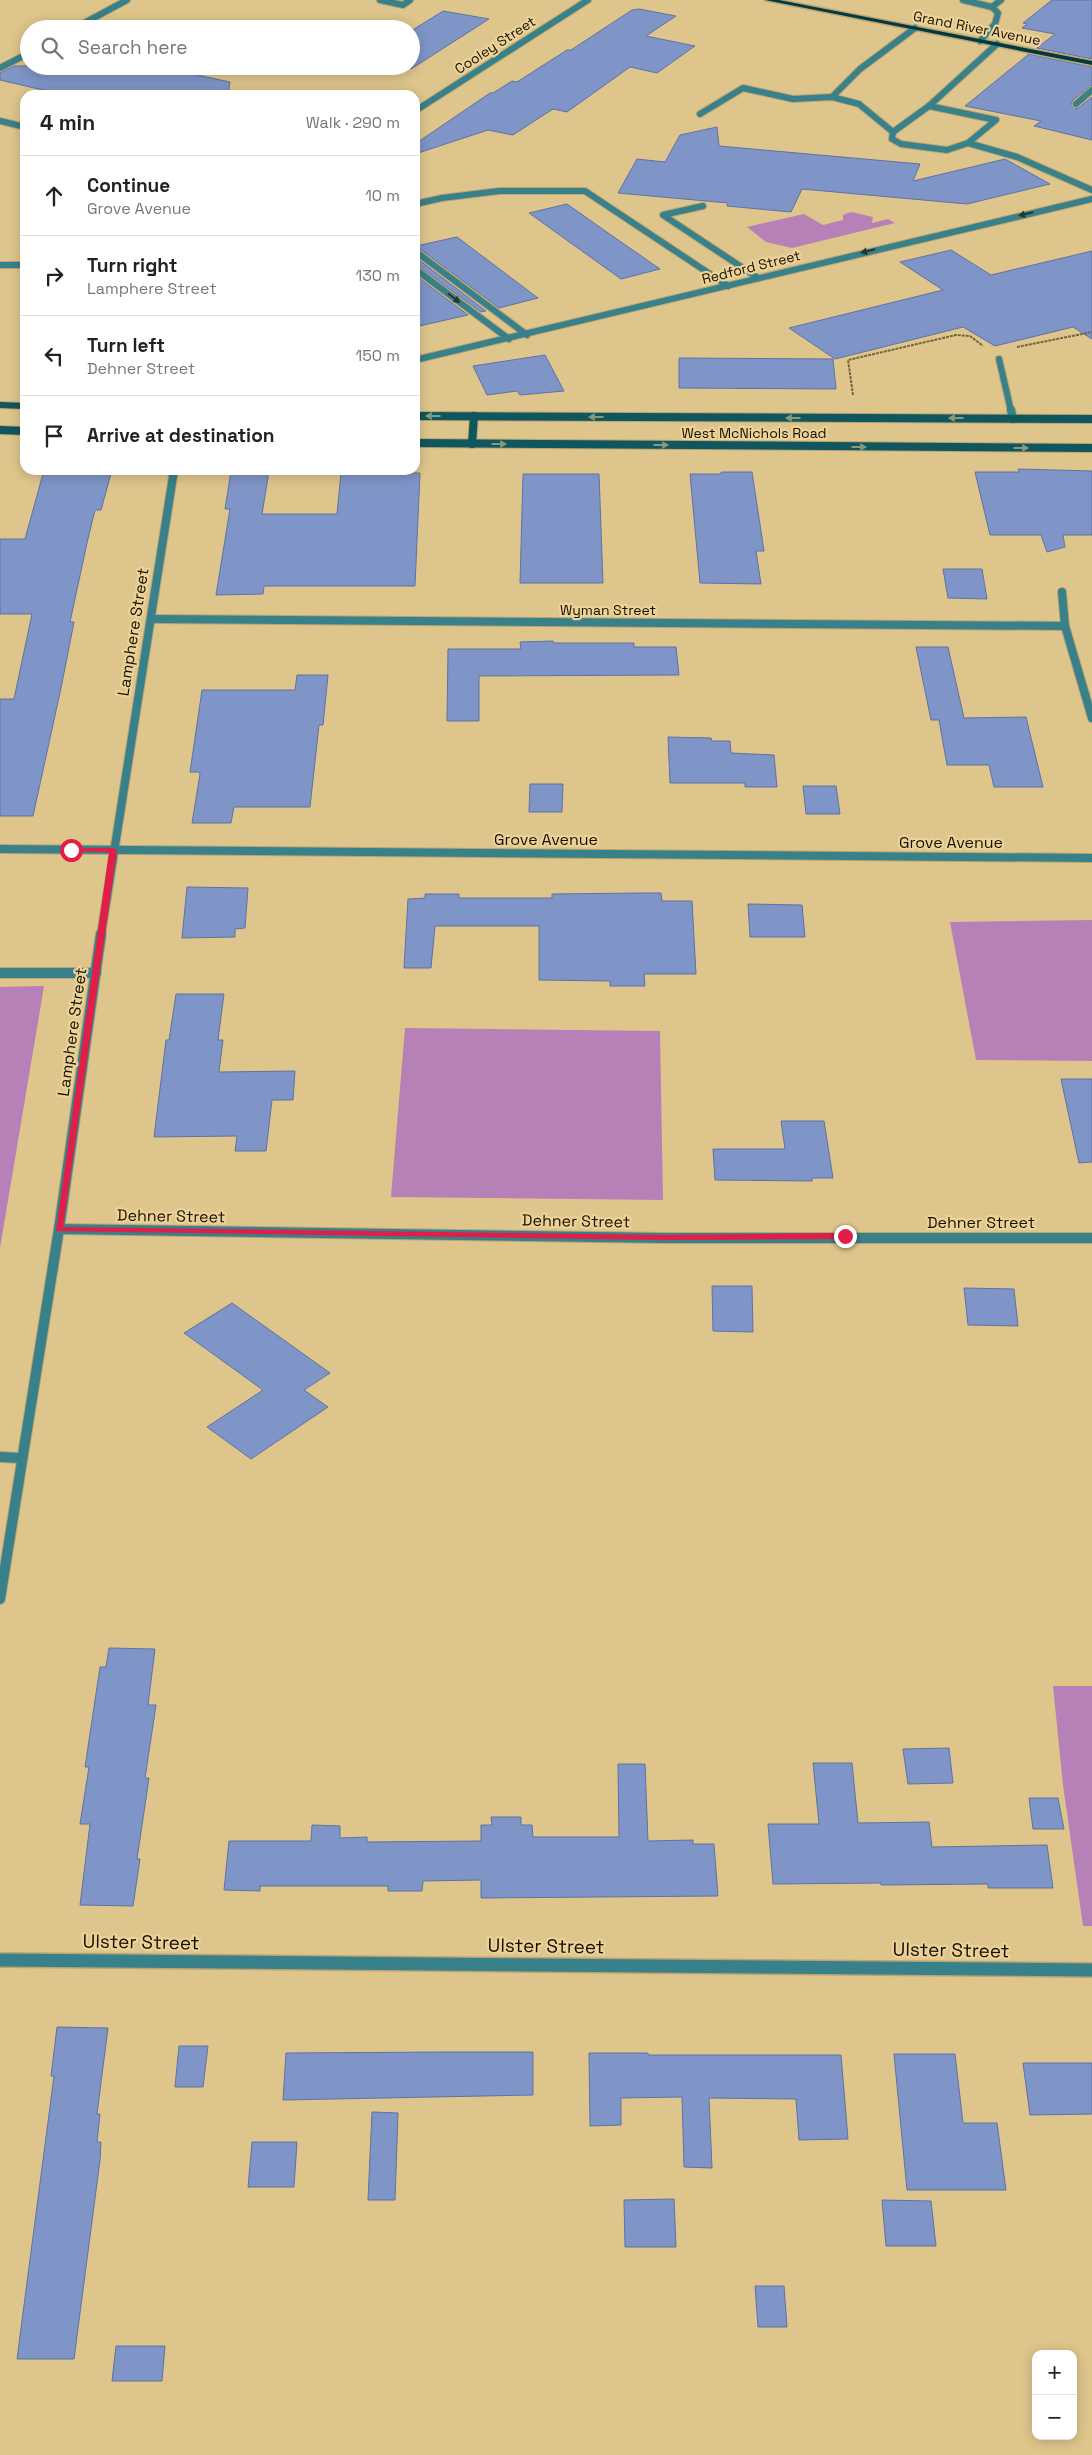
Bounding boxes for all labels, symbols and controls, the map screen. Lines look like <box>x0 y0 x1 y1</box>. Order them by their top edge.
street label: Grand River Avenue <box>912 7 1042 49</box>
street label: Cooley Street <box>451 12 539 78</box>
search box <box>20 20 420 75</box>
icon: search <box>38 34 66 62</box>
text: Search here <box>78 35 188 60</box>
text: 4 min <box>40 109 95 136</box>
text: Walk · 290 m <box>306 112 400 133</box>
text: Continue <box>87 173 170 198</box>
icon: ahead <box>40 182 68 210</box>
text: 10 m <box>365 185 400 206</box>
text: Grove Avenue <box>87 198 191 219</box>
one-way arrow <box>1019 210 1034 218</box>
street label: Redford Street <box>700 246 802 288</box>
one-way arrow <box>861 248 876 256</box>
text: Turn right <box>87 253 177 278</box>
icon: right <box>40 262 68 290</box>
text: 130 m <box>356 265 400 286</box>
text: Lamphere Street <box>87 278 217 299</box>
one-way arrow <box>447 293 460 304</box>
text: Turn left <box>87 333 165 358</box>
icon: left <box>40 342 68 370</box>
text: 150 m <box>356 345 400 366</box>
text: Dehner Street <box>87 358 195 379</box>
one-way arrow <box>425 412 441 420</box>
one-way arrow <box>588 413 604 421</box>
one-way arrow <box>785 414 801 422</box>
one-way arrow <box>948 414 964 422</box>
icon: arrive <box>40 422 68 450</box>
text: Arrive at destination <box>87 423 275 448</box>
street label: West McNichols Road <box>681 424 827 442</box>
one-way arrow <box>491 440 507 448</box>
one-way arrow <box>653 441 669 449</box>
one-way arrow <box>851 443 867 451</box>
one-way arrow <box>1013 444 1029 452</box>
street label: Lamphere Street <box>112 566 154 698</box>
street label: Wyman Street <box>560 601 656 619</box>
street label: Grove Avenue <box>494 829 598 850</box>
street label: Grove Avenue <box>899 832 1003 853</box>
route start <box>60 839 83 862</box>
street label: Lamphere Street <box>53 966 91 1098</box>
street label: Dehner Street <box>117 1205 225 1227</box>
street label: Dehner Street <box>522 1210 630 1232</box>
street label: Dehner Street <box>927 1212 1035 1233</box>
route end <box>834 1225 857 1248</box>
street label: Ulster Street <box>82 1928 200 1956</box>
street label: Ulster Street <box>487 1932 605 1960</box>
street label: Ulster Street <box>892 1936 1010 1964</box>
map controls <box>1032 2350 1077 2440</box>
button: + <box>1032 2350 1077 2395</box>
button: − <box>1032 2395 1077 2440</box>

